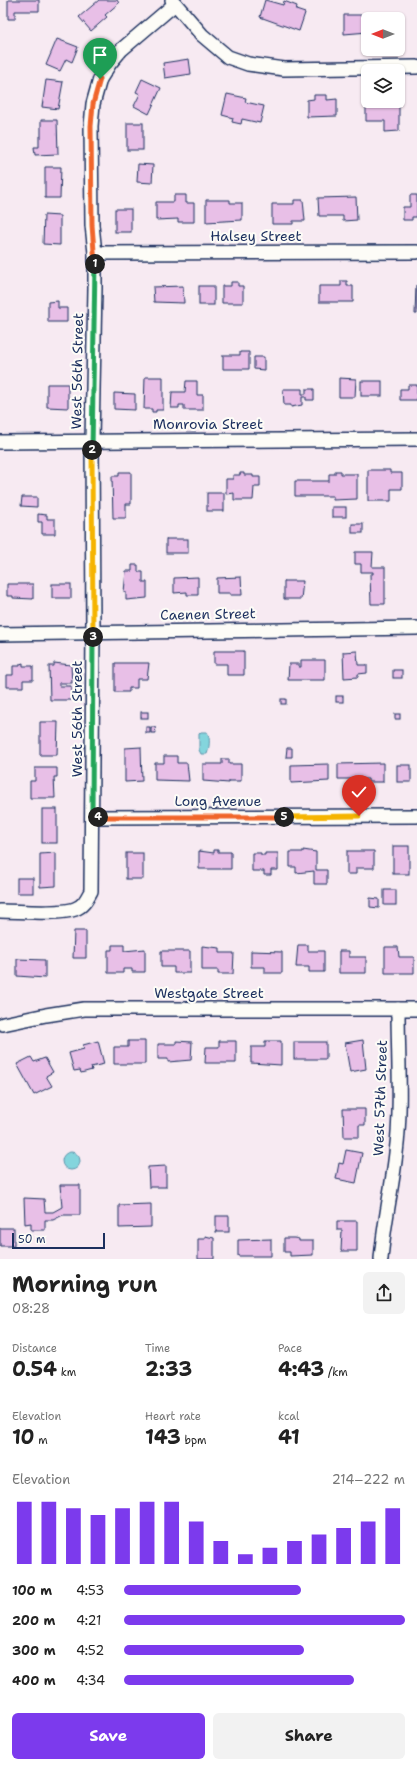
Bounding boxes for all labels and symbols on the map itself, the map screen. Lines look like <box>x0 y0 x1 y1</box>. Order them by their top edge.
north arrow <box>361 12 405 56</box>
pin <box>83 38 117 79</box>
street label: Halsey Street <box>210 227 302 245</box>
pin: 1 <box>85 254 105 274</box>
street label: West 56th Street <box>67 313 87 429</box>
street label: Monrovia Street <box>153 415 263 433</box>
pin: 2 <box>82 440 102 460</box>
street label: Caenen Street <box>160 604 256 624</box>
pin: 3 <box>83 627 103 647</box>
street label: West 56th Street <box>68 661 86 777</box>
pin <box>342 775 376 816</box>
street label: Long Avenue <box>175 792 262 810</box>
pin: 4 <box>88 807 108 827</box>
pin: 5 <box>274 807 294 827</box>
street label: Westgate Street <box>154 984 264 1002</box>
street label: West 57th Street <box>369 1040 391 1156</box>
scale bar <box>12 1231 105 1250</box>

